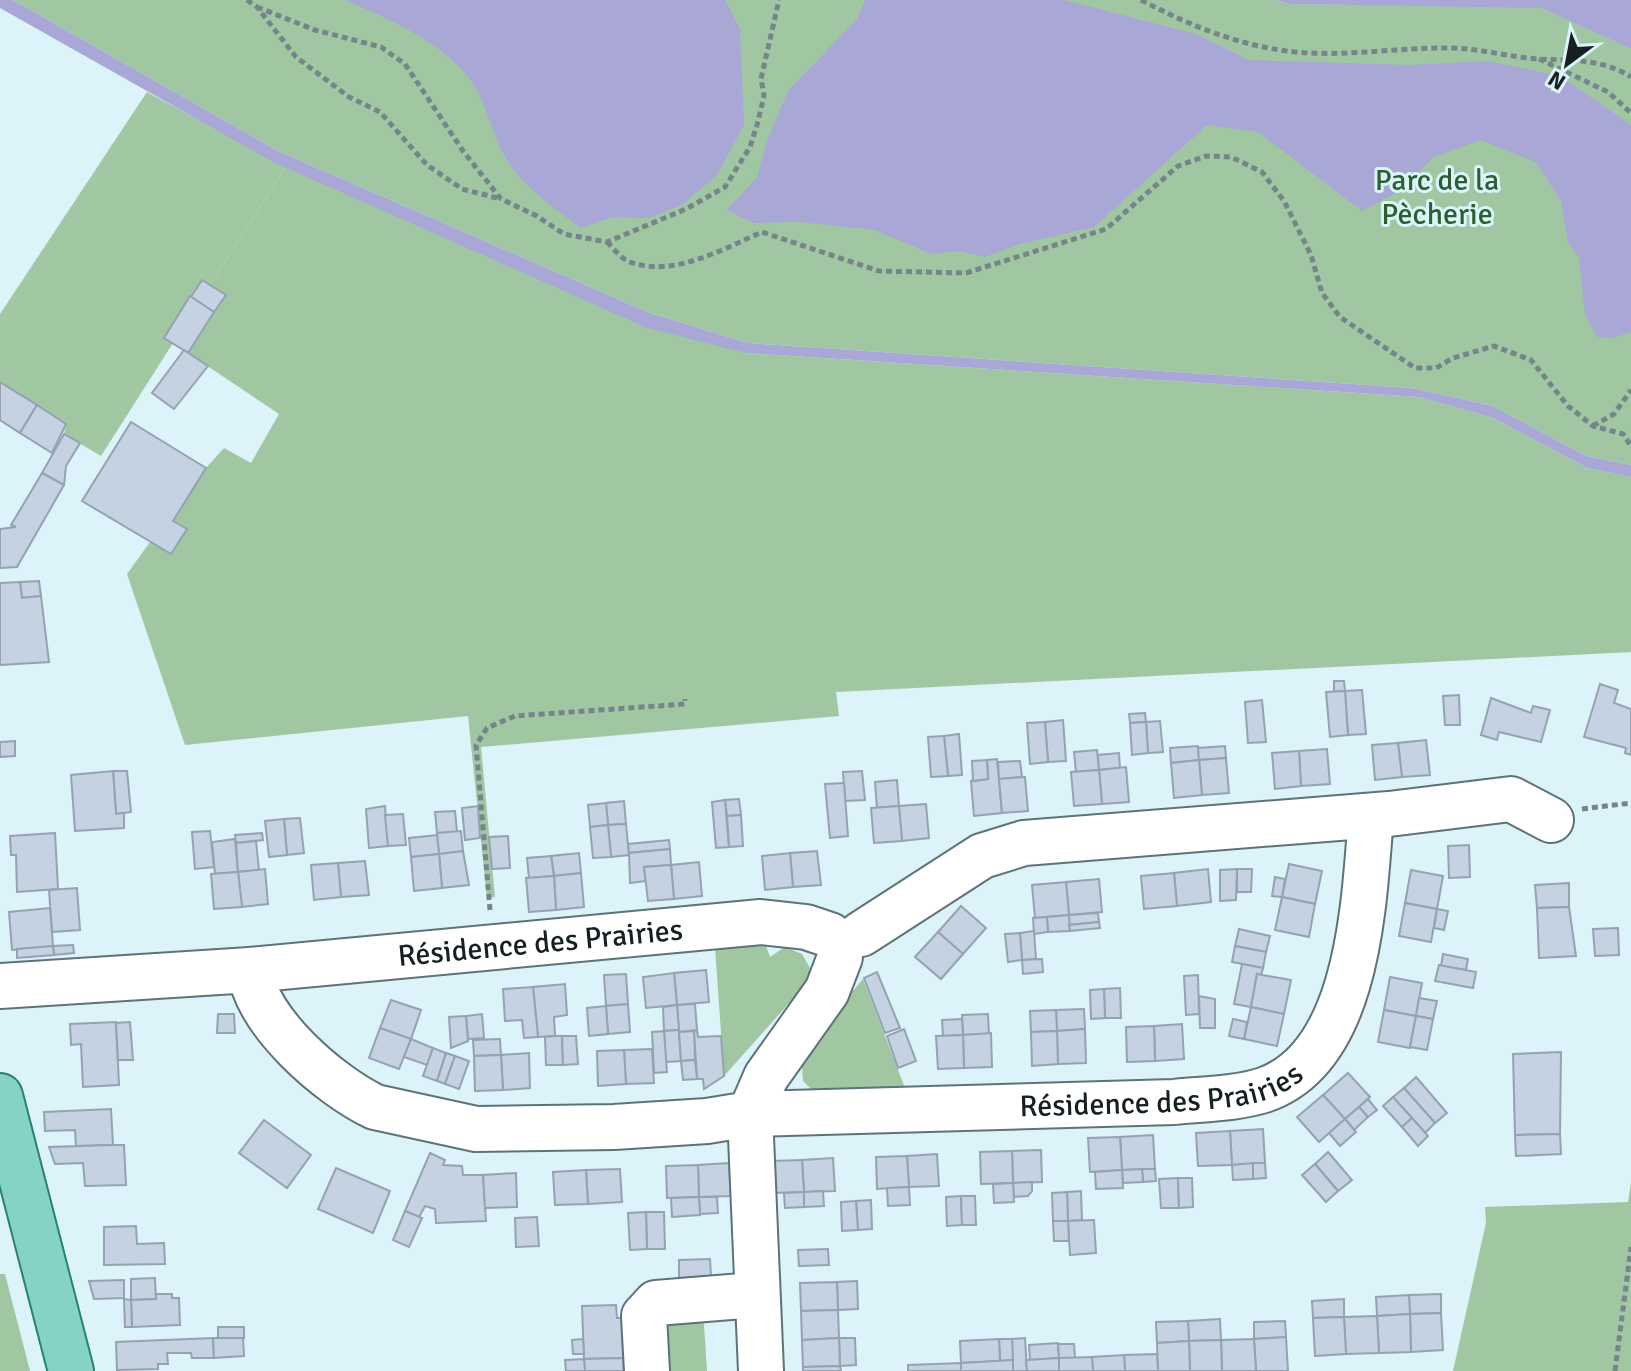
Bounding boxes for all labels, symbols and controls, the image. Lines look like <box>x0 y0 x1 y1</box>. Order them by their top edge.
north arrow <box>1527 24 1607 104</box>
text: N <box>1543 65 1570 96</box>
park label: Parc de la Pècherie <box>1375 162 1499 233</box>
street label: Résidence des Prairies <box>396 911 684 975</box>
street label: Résidence des Prairies <box>1019 1056 1311 1125</box>

